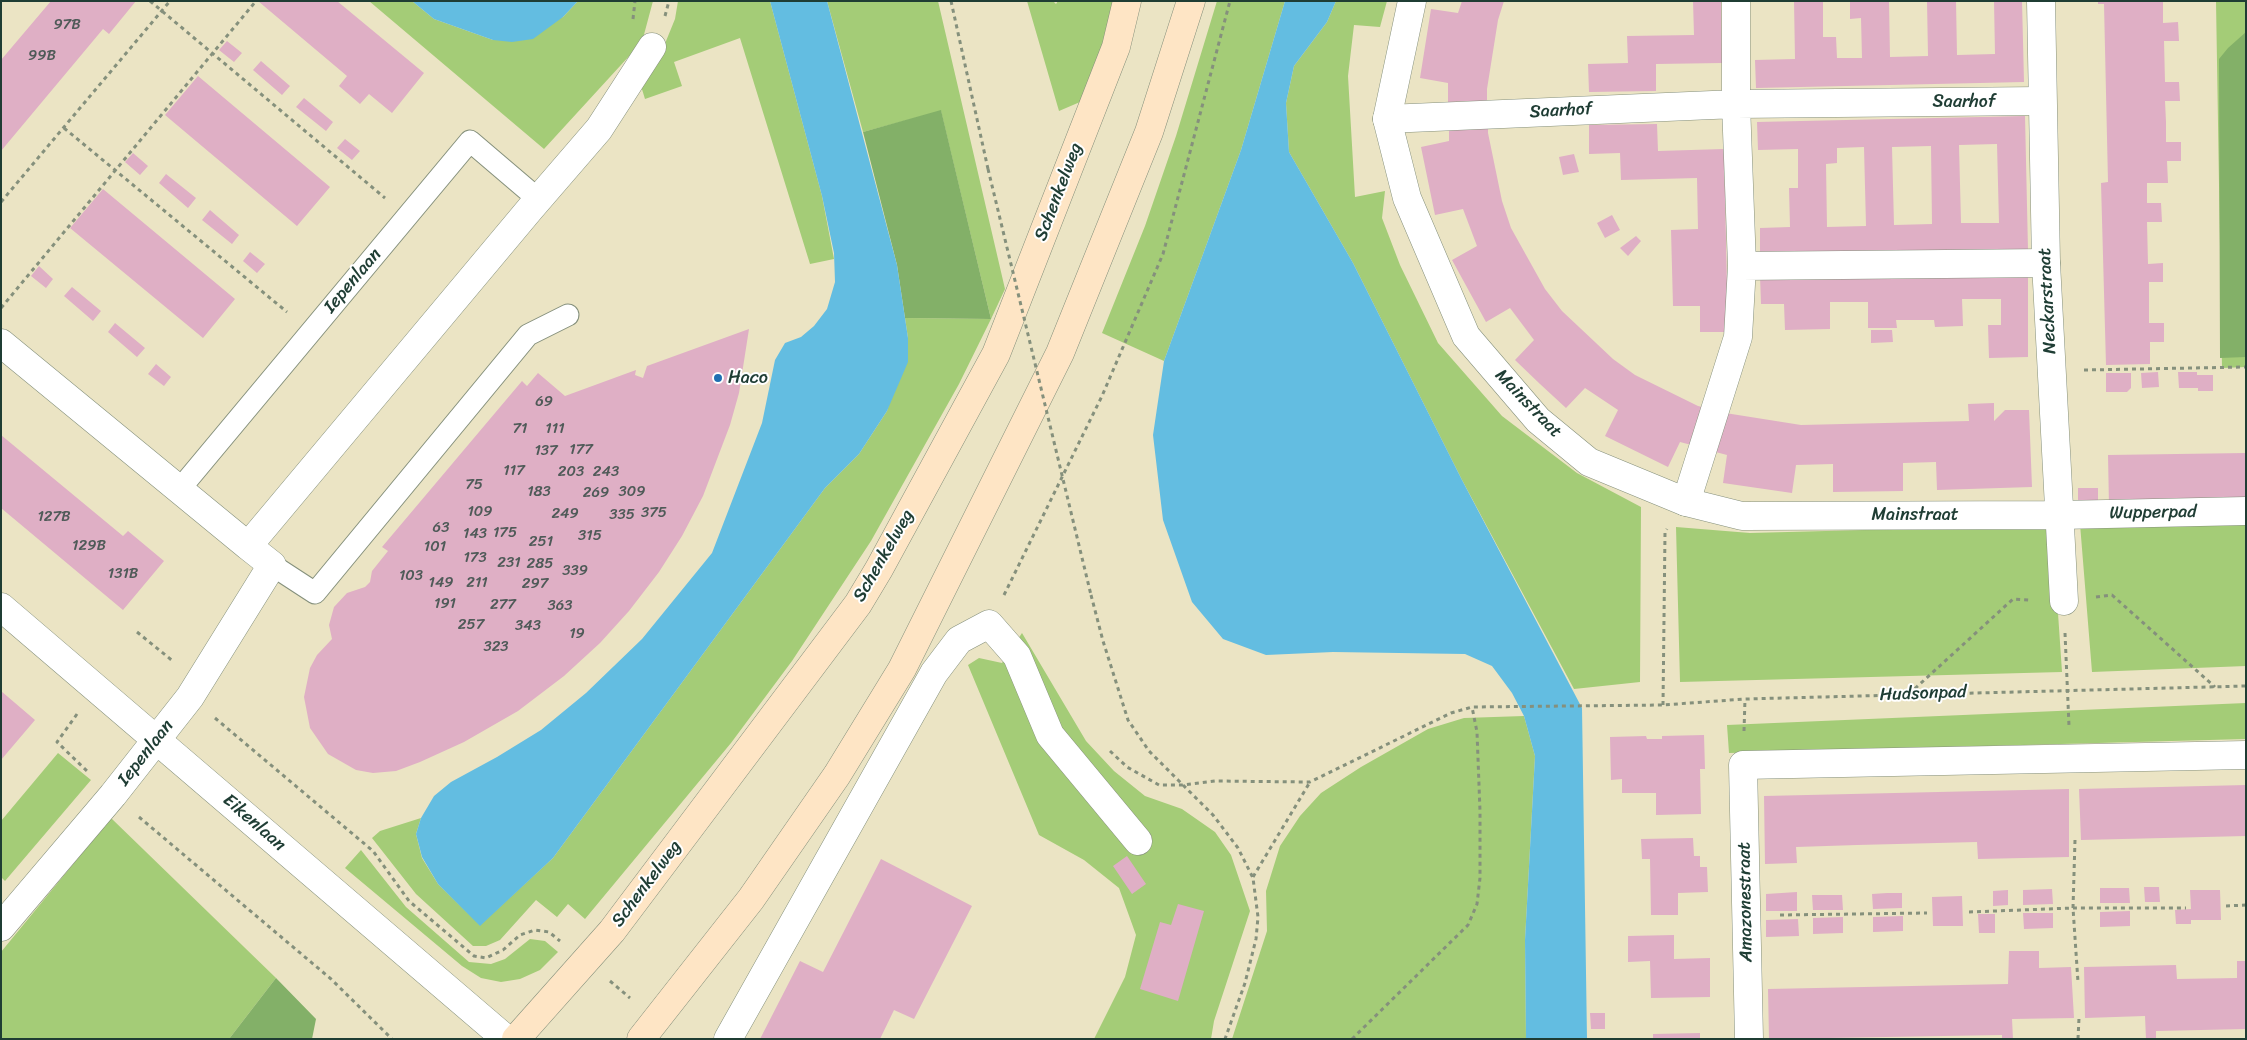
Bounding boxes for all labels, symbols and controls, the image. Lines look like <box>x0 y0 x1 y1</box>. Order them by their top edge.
house number: 97B <box>53 16 81 34</box>
house number: 99B <box>28 47 56 65</box>
street label: Saarhof <box>1933 91 1995 113</box>
street label: Saarhof <box>1529 99 1593 123</box>
street label: Schenkelweg <box>1030 140 1088 244</box>
street label: Iepenlaan <box>320 244 386 318</box>
street label: Neckarstraat <box>2034 247 2062 355</box>
street label: Mainstraat <box>1490 365 1566 443</box>
place label: Haco <box>728 367 768 389</box>
marker: Haco <box>712 372 724 384</box>
house number: 69 <box>535 393 553 411</box>
house number: 71 <box>513 420 527 438</box>
house number: 111 <box>545 420 565 438</box>
house number: 177 <box>569 441 593 459</box>
house number: 137 <box>534 442 558 460</box>
house number: 117 <box>503 462 525 480</box>
house number: 203 <box>558 463 584 481</box>
house number: 243 <box>593 463 619 481</box>
house number: 75 <box>465 476 483 494</box>
house number: 183 <box>527 483 551 501</box>
house number: 309 <box>619 483 645 501</box>
house number: 269 <box>583 484 609 502</box>
street label: Wupperpad <box>2109 501 2197 525</box>
house number: 109 <box>467 503 493 521</box>
house number: 375 <box>641 504 667 522</box>
street label: Mainstraat <box>1871 504 1959 526</box>
house number: 249 <box>551 505 579 523</box>
house number: 335 <box>609 506 635 524</box>
street label: Schenkelweg <box>849 506 919 606</box>
house number: 127B <box>37 508 71 526</box>
house number: 63 <box>433 519 449 537</box>
house number: 175 <box>493 524 517 542</box>
house number: 143 <box>463 525 487 543</box>
house number: 315 <box>578 527 602 545</box>
house number: 251 <box>529 533 553 551</box>
house number: 129B <box>72 537 106 555</box>
house number: 101 <box>424 538 446 556</box>
house number: 173 <box>463 549 487 567</box>
house number: 231 <box>497 554 521 572</box>
house number: 285 <box>527 555 553 573</box>
house number: 339 <box>562 562 588 580</box>
house number: 131B <box>108 565 138 583</box>
house number: 103 <box>399 567 423 585</box>
house number: 149 <box>428 574 454 592</box>
house number: 211 <box>466 574 488 592</box>
house number: 297 <box>522 575 548 593</box>
house number: 191 <box>434 595 456 613</box>
house number: 277 <box>490 596 516 614</box>
house number: 363 <box>548 597 572 615</box>
house number: 257 <box>458 616 484 634</box>
house number: 343 <box>515 617 541 635</box>
house number: 19 <box>569 625 585 643</box>
house number: 323 <box>483 638 509 656</box>
street label: Hudsonpad <box>1879 682 1967 706</box>
street label: Iepenlaan <box>114 716 178 790</box>
street label: Eikenlaan <box>218 790 290 856</box>
street label: Schenkelweg <box>607 836 687 932</box>
street label: Amazonestraat <box>1734 842 1758 962</box>

